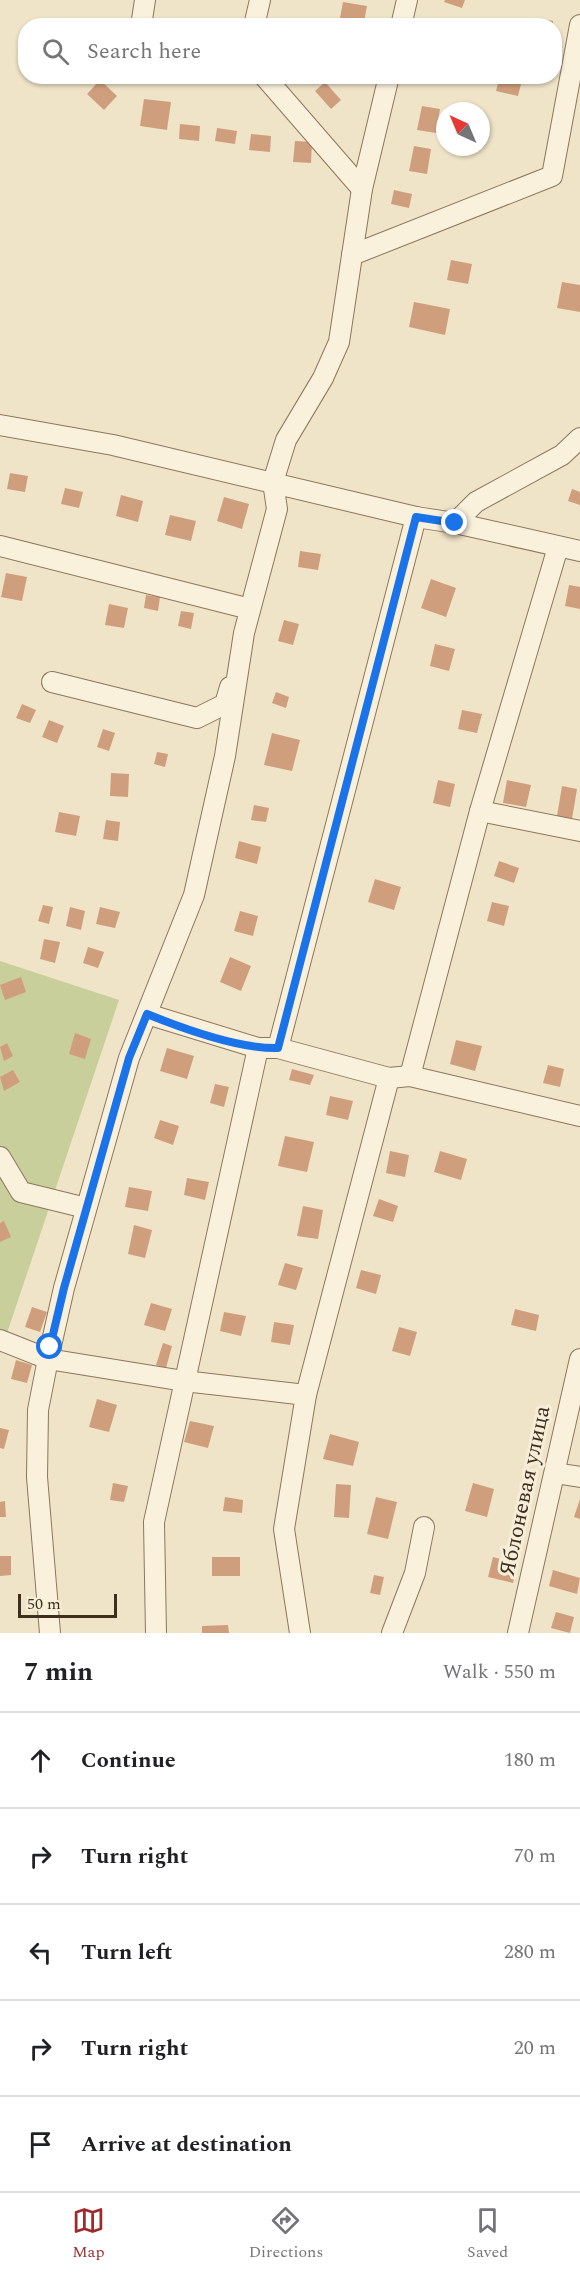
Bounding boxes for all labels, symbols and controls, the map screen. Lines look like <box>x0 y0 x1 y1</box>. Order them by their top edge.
search box <box>18 18 562 84</box>
icon: search <box>39 35 72 68</box>
text: Search here <box>87 35 201 68</box>
north arrow <box>436 102 490 156</box>
route end <box>441 509 467 535</box>
route start <box>36 1333 62 1359</box>
street label: Яблоневая улица <box>491 1402 559 1579</box>
scale bar <box>18 1591 117 1618</box>
text: 50 m <box>27 1592 61 1616</box>
text: 7 min <box>24 1652 93 1692</box>
text: Walk · 550 m <box>443 1657 556 1687</box>
icon: ahead <box>24 1744 57 1777</box>
text: Continue <box>81 1744 176 1777</box>
text: 180 m <box>504 1745 556 1775</box>
icon: right <box>24 1840 57 1873</box>
text: Turn right <box>81 1840 188 1873</box>
text: 70 m <box>514 1841 556 1871</box>
icon: left <box>24 1936 57 1969</box>
text: Turn left <box>81 1936 173 1969</box>
text: 280 m <box>504 1937 556 1967</box>
icon: right <box>24 2032 57 2065</box>
text: Turn right <box>81 2032 188 2065</box>
text: 20 m <box>514 2033 556 2063</box>
icon: arrive <box>24 2128 57 2161</box>
text: Arrive at destination <box>81 2128 292 2161</box>
tab: Map <box>72 2204 105 2264</box>
tab: Directions <box>249 2204 323 2264</box>
tab: Saved <box>467 2204 508 2264</box>

